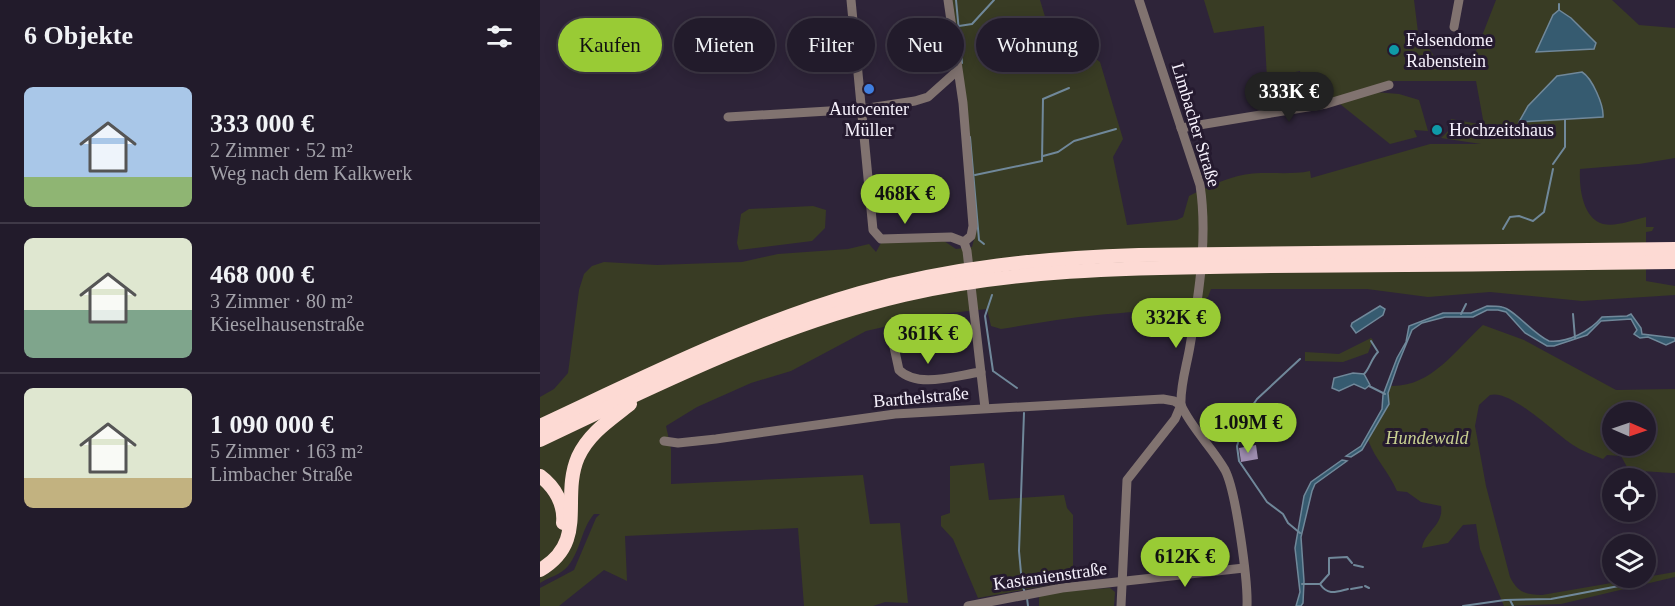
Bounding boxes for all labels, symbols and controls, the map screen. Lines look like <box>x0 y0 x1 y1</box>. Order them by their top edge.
chip: Kaufen <box>558 18 662 72</box>
chip: Mieten <box>674 18 775 72</box>
chip: Filter <box>787 18 875 72</box>
chip: Neu <box>887 18 964 72</box>
chip: Wohnung <box>976 18 1099 72</box>
icon: filters <box>483 20 516 53</box>
text: 6 Objekte <box>24 21 133 50</box>
place label: Felsendome Rabenstein <box>1406 30 1493 71</box>
marker: Felsendome Rabenstein <box>1387 43 1401 57</box>
street label: Limbacher Straße <box>1168 61 1224 189</box>
pin: 333K € <box>1240 72 1338 123</box>
text: 333K € <box>1259 80 1319 102</box>
marker: Autocenter Müller <box>862 82 876 96</box>
place label: Autocenter Müller <box>829 99 909 140</box>
text: 333 000 € <box>210 109 314 138</box>
icon: home <box>72 111 144 183</box>
place label: Hochzeitshaus <box>1449 120 1554 140</box>
marker: Hochzeitshaus <box>1430 123 1444 137</box>
text: 2 Zimmer · 52 m² <box>210 139 353 161</box>
text: Weg nach dem Kalkwerk <box>210 162 412 184</box>
pin: 468K € <box>856 174 954 225</box>
text: 468K € <box>875 182 935 204</box>
text: 468 000 € <box>210 260 314 289</box>
icon: home <box>72 262 144 334</box>
text: 3 Zimmer · 80 m² <box>210 290 353 312</box>
pin: 332K € <box>1127 298 1225 349</box>
text: 332K € <box>1146 306 1206 328</box>
text: Kieselhausenstraße <box>210 313 364 335</box>
pin: 361K € <box>879 314 977 365</box>
text: 361K € <box>898 322 958 344</box>
street label: Barthelstraße <box>872 383 970 411</box>
north arrow <box>1602 402 1656 456</box>
map controls <box>1602 402 1656 588</box>
pin: 1.09M € <box>1193 403 1303 454</box>
text: 1 090 000 € <box>210 410 334 439</box>
text: 1.09M € <box>1214 411 1282 433</box>
icon: home <box>72 412 144 484</box>
park label: Hundewald <box>1385 428 1469 448</box>
text: 5 Zimmer · 163 m² <box>210 440 363 462</box>
text: Limbacher Straße <box>210 463 353 485</box>
button: locate <box>1602 468 1656 522</box>
button: layers <box>1602 534 1656 588</box>
pin: 612K € <box>1136 537 1234 588</box>
text: 612K € <box>1155 545 1215 567</box>
street label: Kastanienstraße <box>992 558 1108 594</box>

